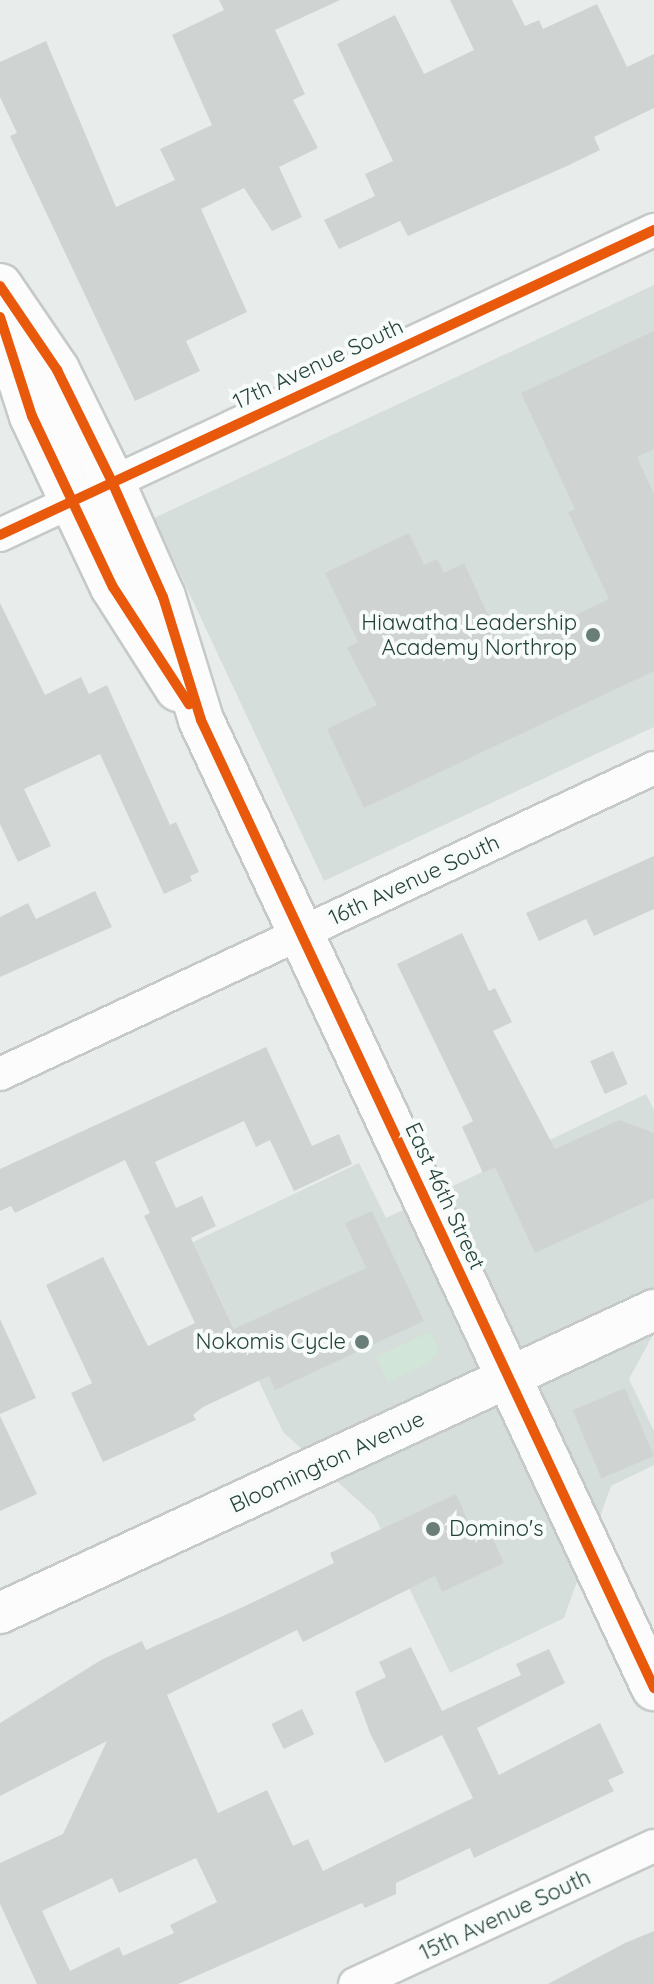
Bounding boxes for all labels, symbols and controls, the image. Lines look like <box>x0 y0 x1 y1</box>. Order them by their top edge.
street label: 17th Avenue South <box>229 313 407 415</box>
place label: Hiawatha Leadership Academy Northrop <box>361 609 577 660</box>
marker: Hiawatha Leadership Academy Northrop <box>584 626 602 644</box>
street label: 16th Avenue South <box>324 829 504 931</box>
street label: East 46th Street <box>399 1118 491 1274</box>
place label: Nokomis Cycle <box>196 1329 346 1355</box>
marker: Nokomis Cycle <box>353 1333 371 1351</box>
street label: Bloomington Avenue <box>226 1405 428 1519</box>
place label: Domino's <box>449 1516 544 1542</box>
marker: Domino's <box>424 1520 442 1538</box>
street label: 15th Avenue South <box>415 1864 595 1966</box>

